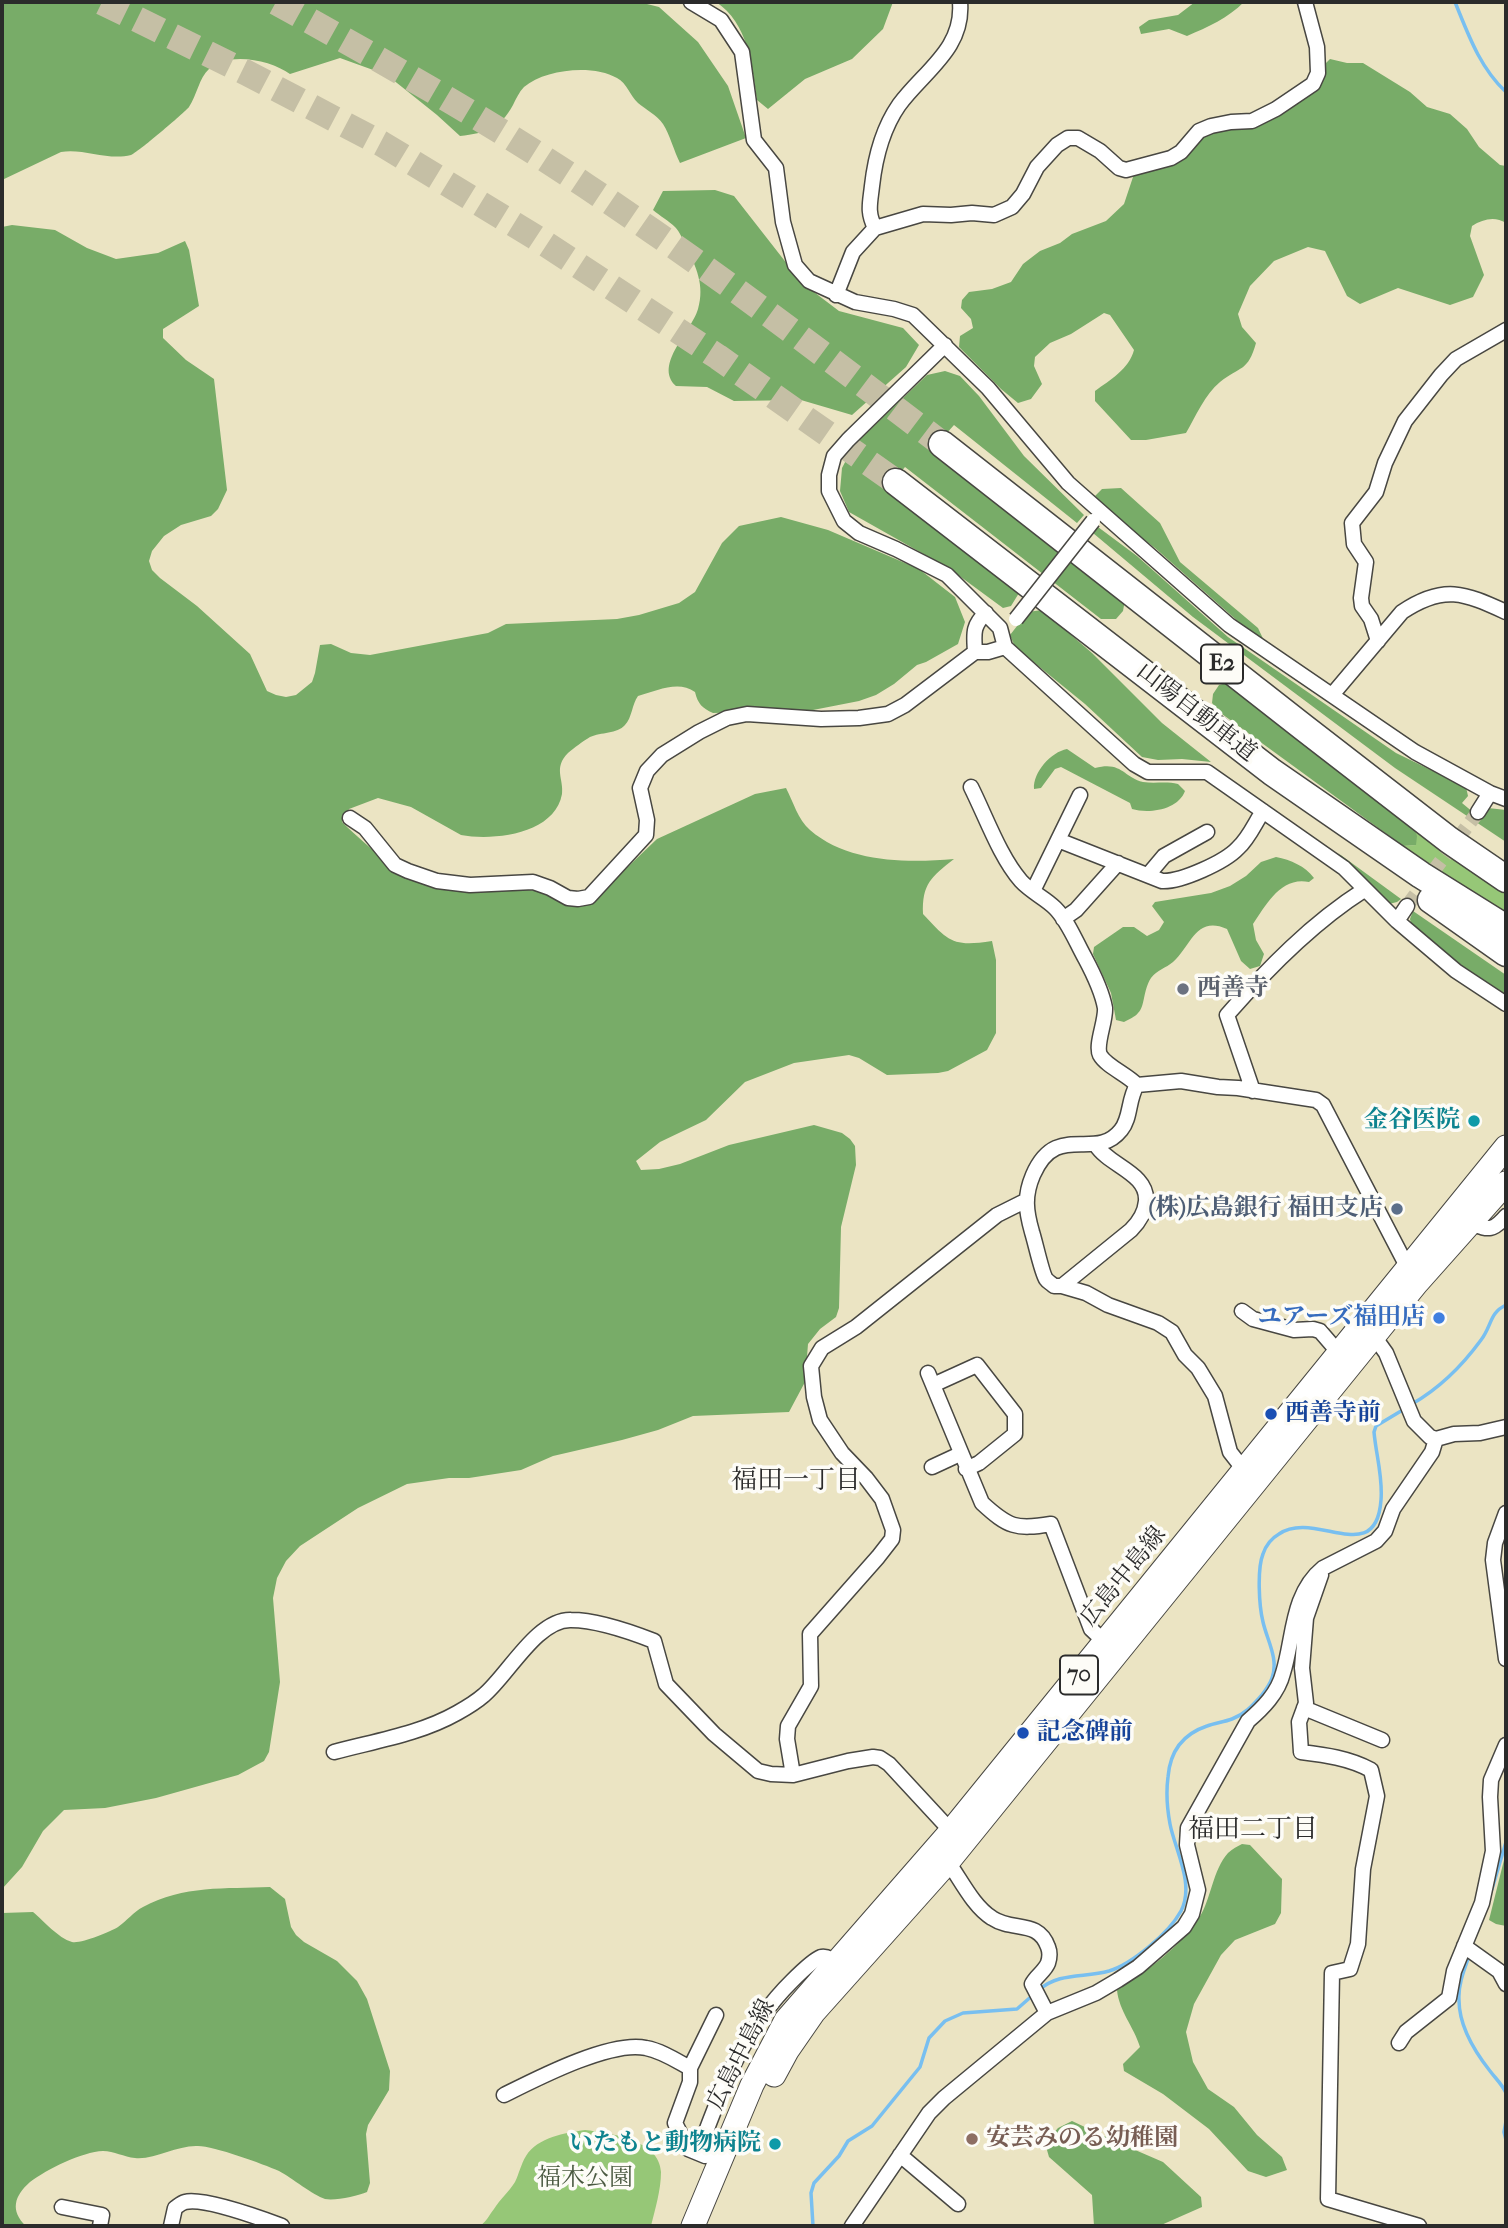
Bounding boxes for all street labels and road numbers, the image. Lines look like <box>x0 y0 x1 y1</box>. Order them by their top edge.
road number: E2 <box>1201 644 1243 684</box>
street label: 山陽自動車道 <box>1130 657 1262 769</box>
street label: 広島中島線 <box>1075 1521 1173 1633</box>
road number: 70 <box>1060 1656 1098 1694</box>
street label: 広島中島線 <box>702 1995 782 2115</box>

